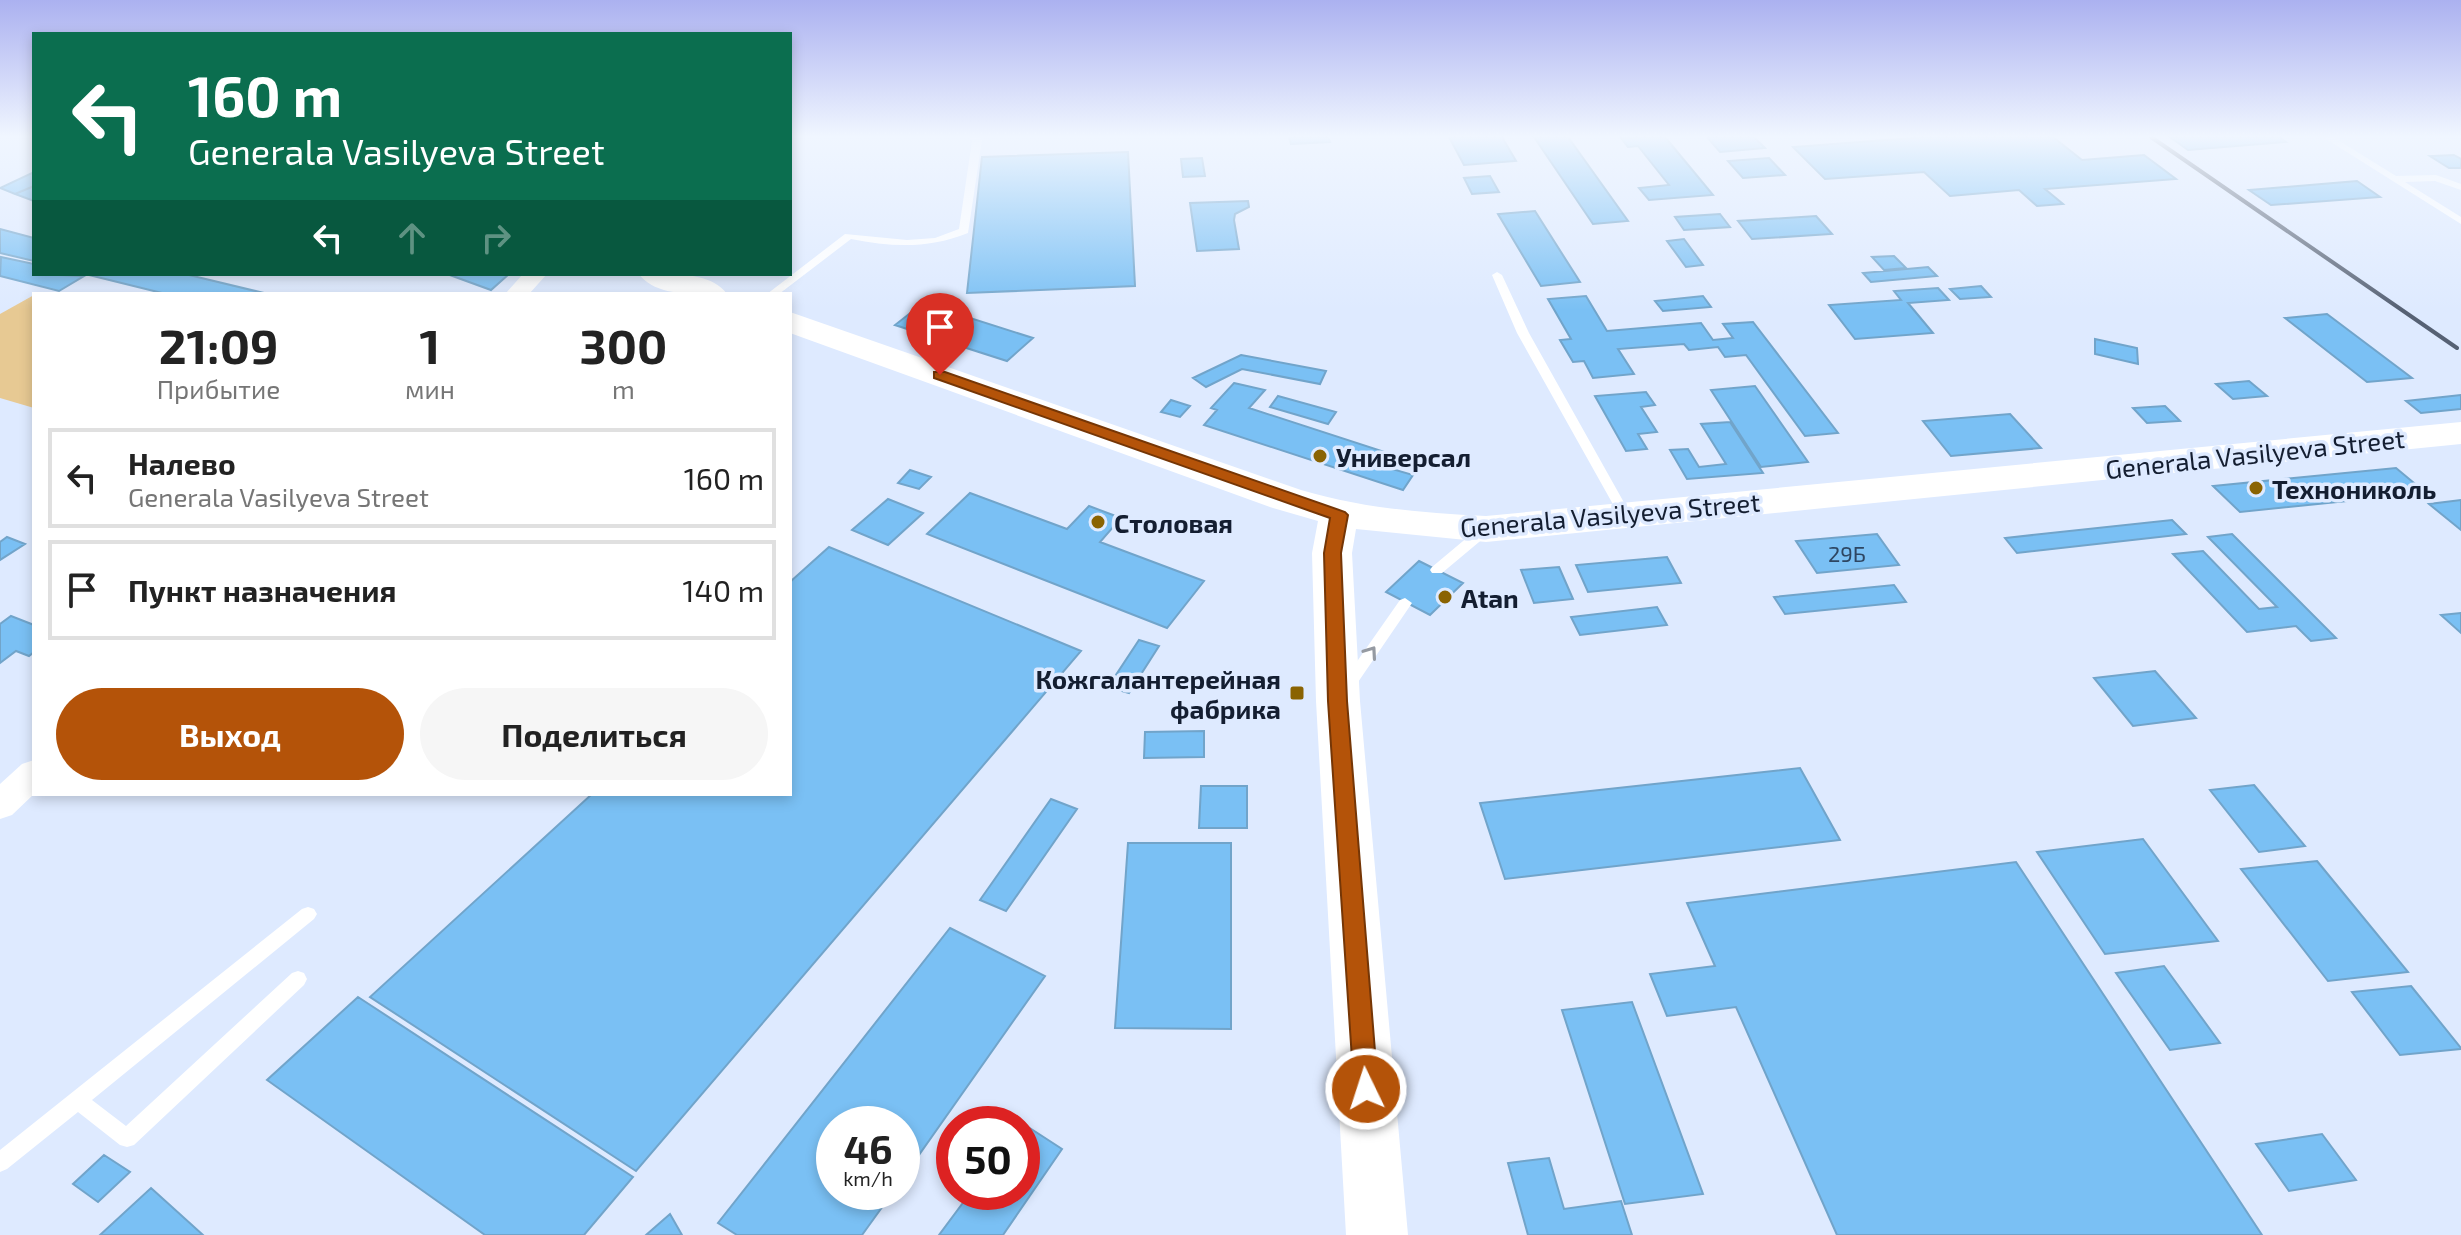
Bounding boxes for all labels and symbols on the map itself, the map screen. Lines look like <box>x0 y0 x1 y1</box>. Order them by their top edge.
pin <box>906 293 974 375</box>
street label: Generala Vasilyeva Street <box>2104 422 2406 484</box>
place label: Универсал <box>1336 441 1471 472</box>
marker: Универсал <box>1311 447 1329 465</box>
place label: Технониколь <box>2272 473 2436 504</box>
marker: Технониколь <box>2247 479 2265 497</box>
street label: Generala Vasilyeva Street <box>1459 485 1761 543</box>
place label: Столовая <box>1114 507 1233 538</box>
marker: Столовая <box>1089 513 1107 531</box>
house number: 29Б <box>1828 540 1866 566</box>
place label: Atan <box>1461 582 1519 613</box>
marker: Atan <box>1436 588 1454 606</box>
one-way arrow <box>1361 646 1376 660</box>
place label: Кожгалантерейная фабрика <box>1035 663 1281 724</box>
marker: Кожгалантерейная фабрика <box>1288 684 1306 702</box>
position arrow <box>1324 1047 1408 1131</box>
speed limit sign: 50 <box>936 1106 1040 1210</box>

